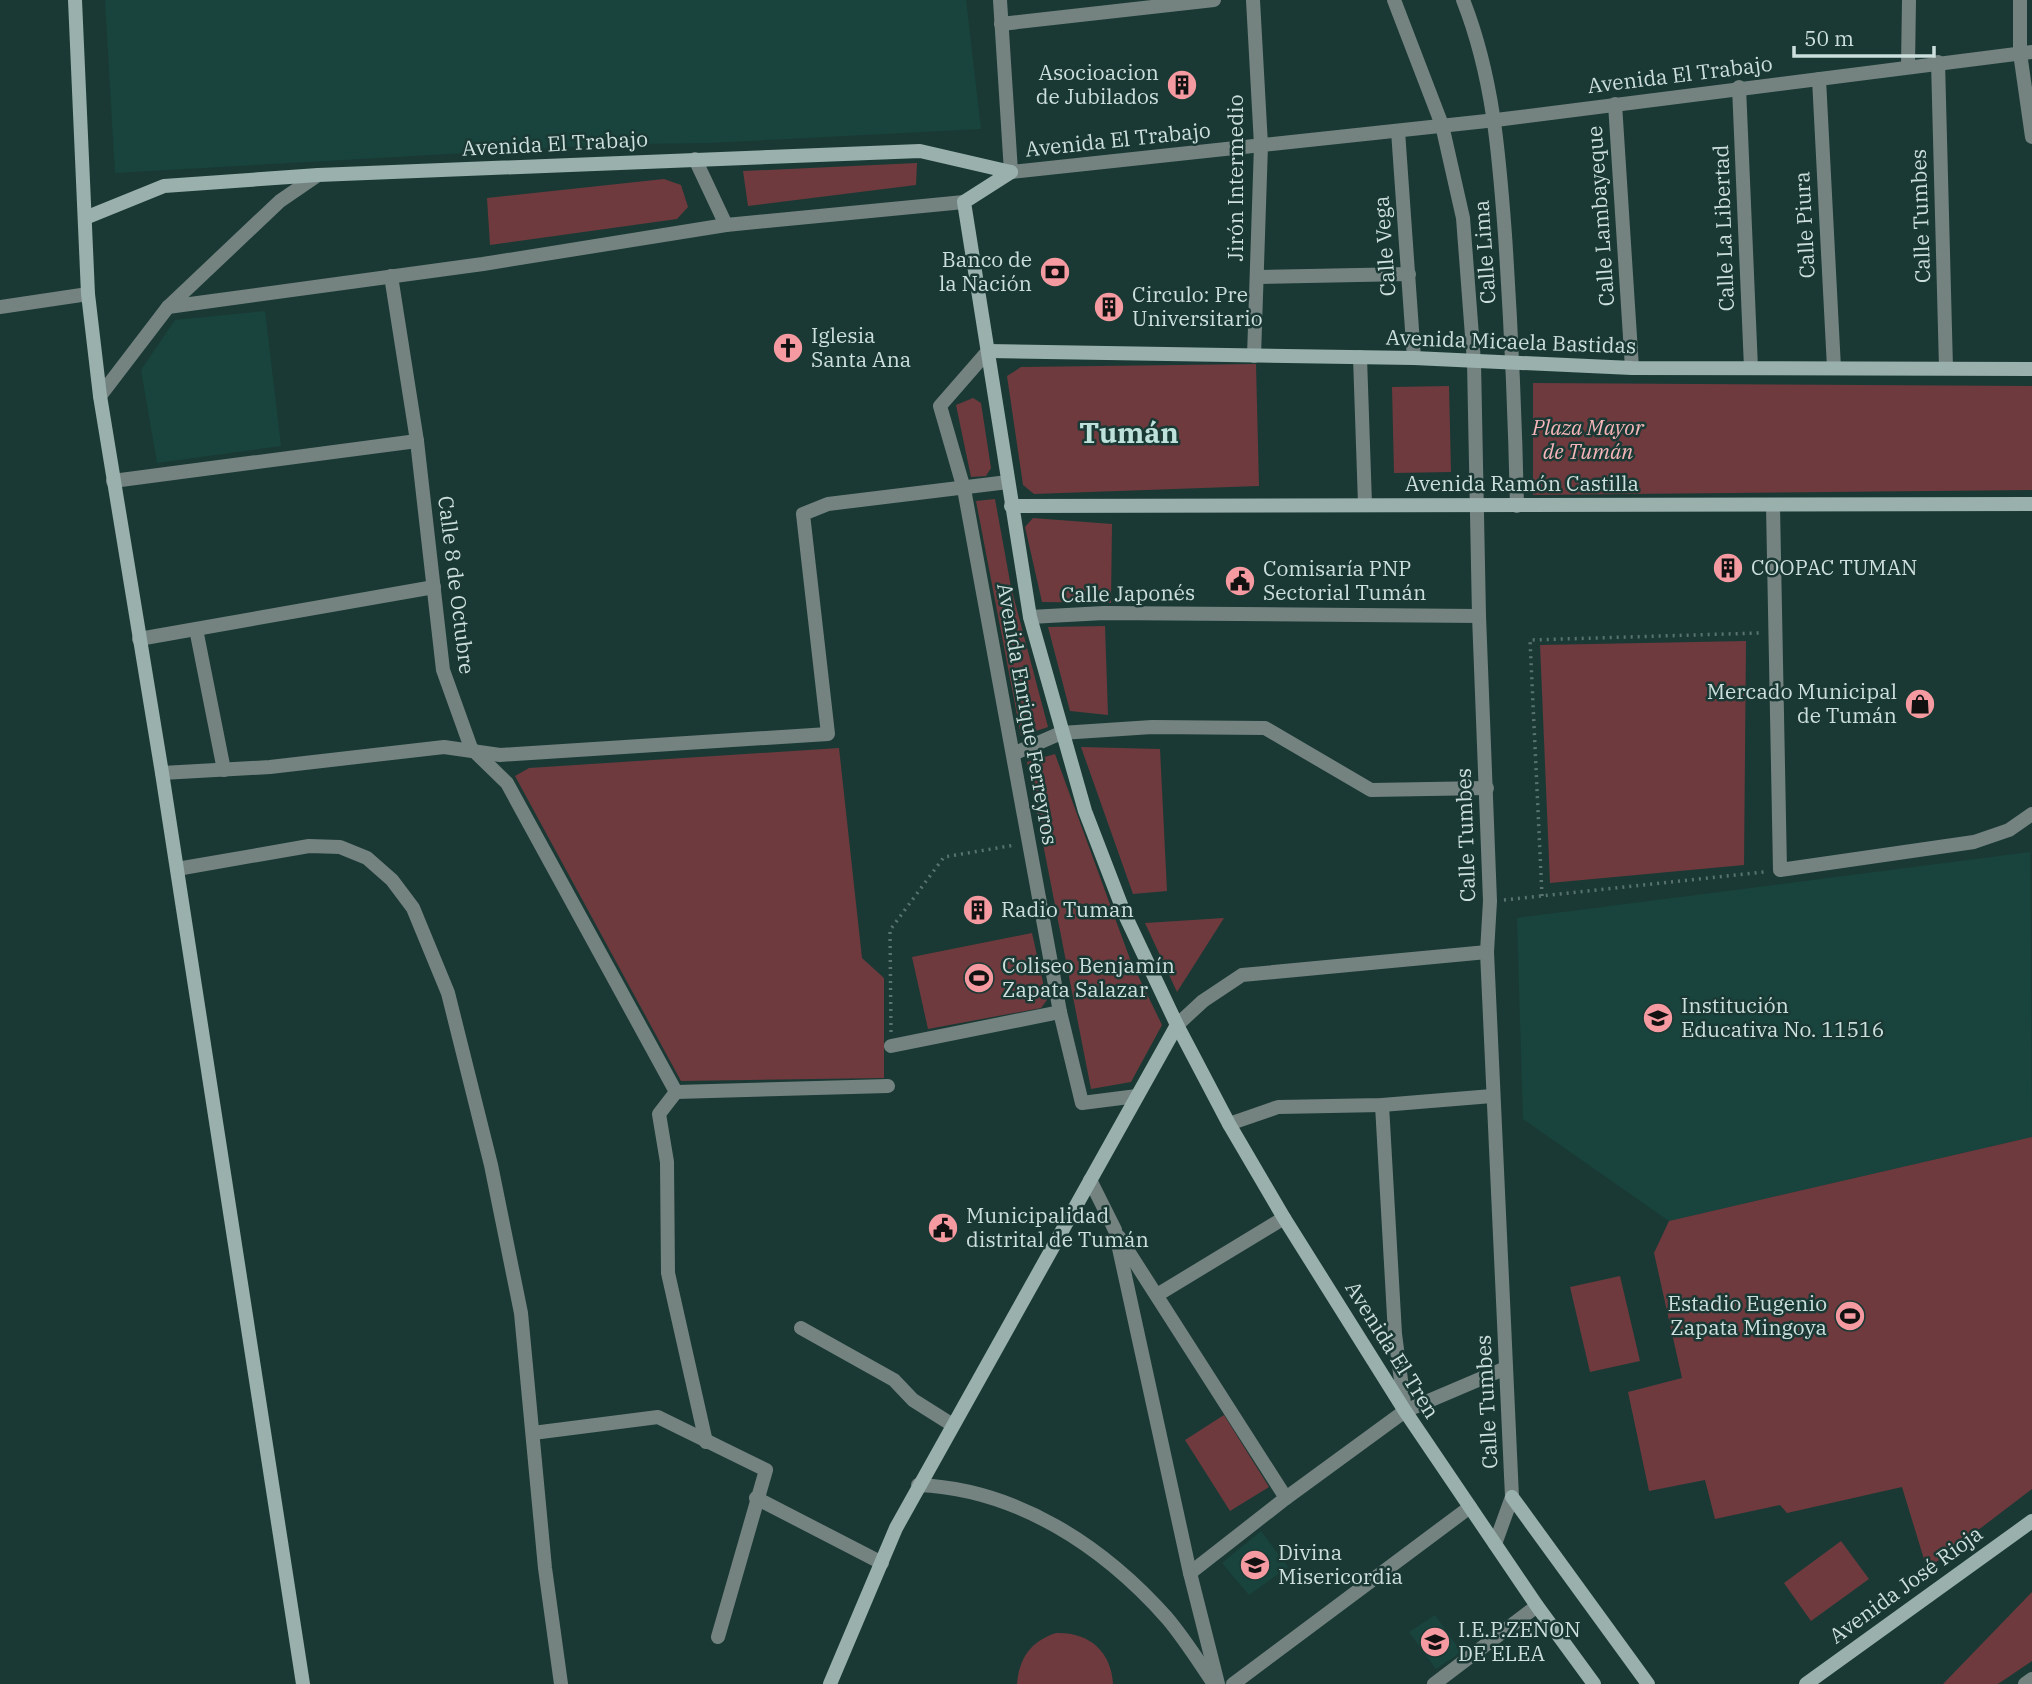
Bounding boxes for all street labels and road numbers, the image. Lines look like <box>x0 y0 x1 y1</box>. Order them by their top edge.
street label: Avenida El Trabajo <box>1586 49 1774 99</box>
street label: Jirón Intermedio <box>1221 94 1249 262</box>
street label: Avenida El Trabajo <box>1024 115 1212 163</box>
street label: Avenida El Trabajo <box>461 124 649 162</box>
street label: Calle Lambayeque <box>1580 125 1620 307</box>
street label: Calle La Libertad <box>1706 144 1740 312</box>
street label: Calle Tumbes <box>1904 149 1936 284</box>
street label: Calle Piura <box>1787 171 1821 279</box>
street label: Calle Vega <box>1367 195 1401 297</box>
street label: Calle Lima <box>1466 199 1502 305</box>
street label: Avenida Micaela Bastidas <box>1385 323 1637 359</box>
street label: Avenida Ramón Castilla <box>1405 469 1639 497</box>
street label: Calle 8 de Octubre <box>432 494 482 676</box>
street label: Calle Japonés <box>1061 578 1195 608</box>
street label: Avenida Enrique Ferreyros <box>991 581 1065 847</box>
street label: Calle Tumbes <box>1449 768 1481 903</box>
street label: Avenida El Tren <box>1339 1275 1446 1424</box>
street label: Calle Tumbes <box>1469 1334 1503 1470</box>
street label: Avenida José Rioja <box>1823 1519 1988 1649</box>

